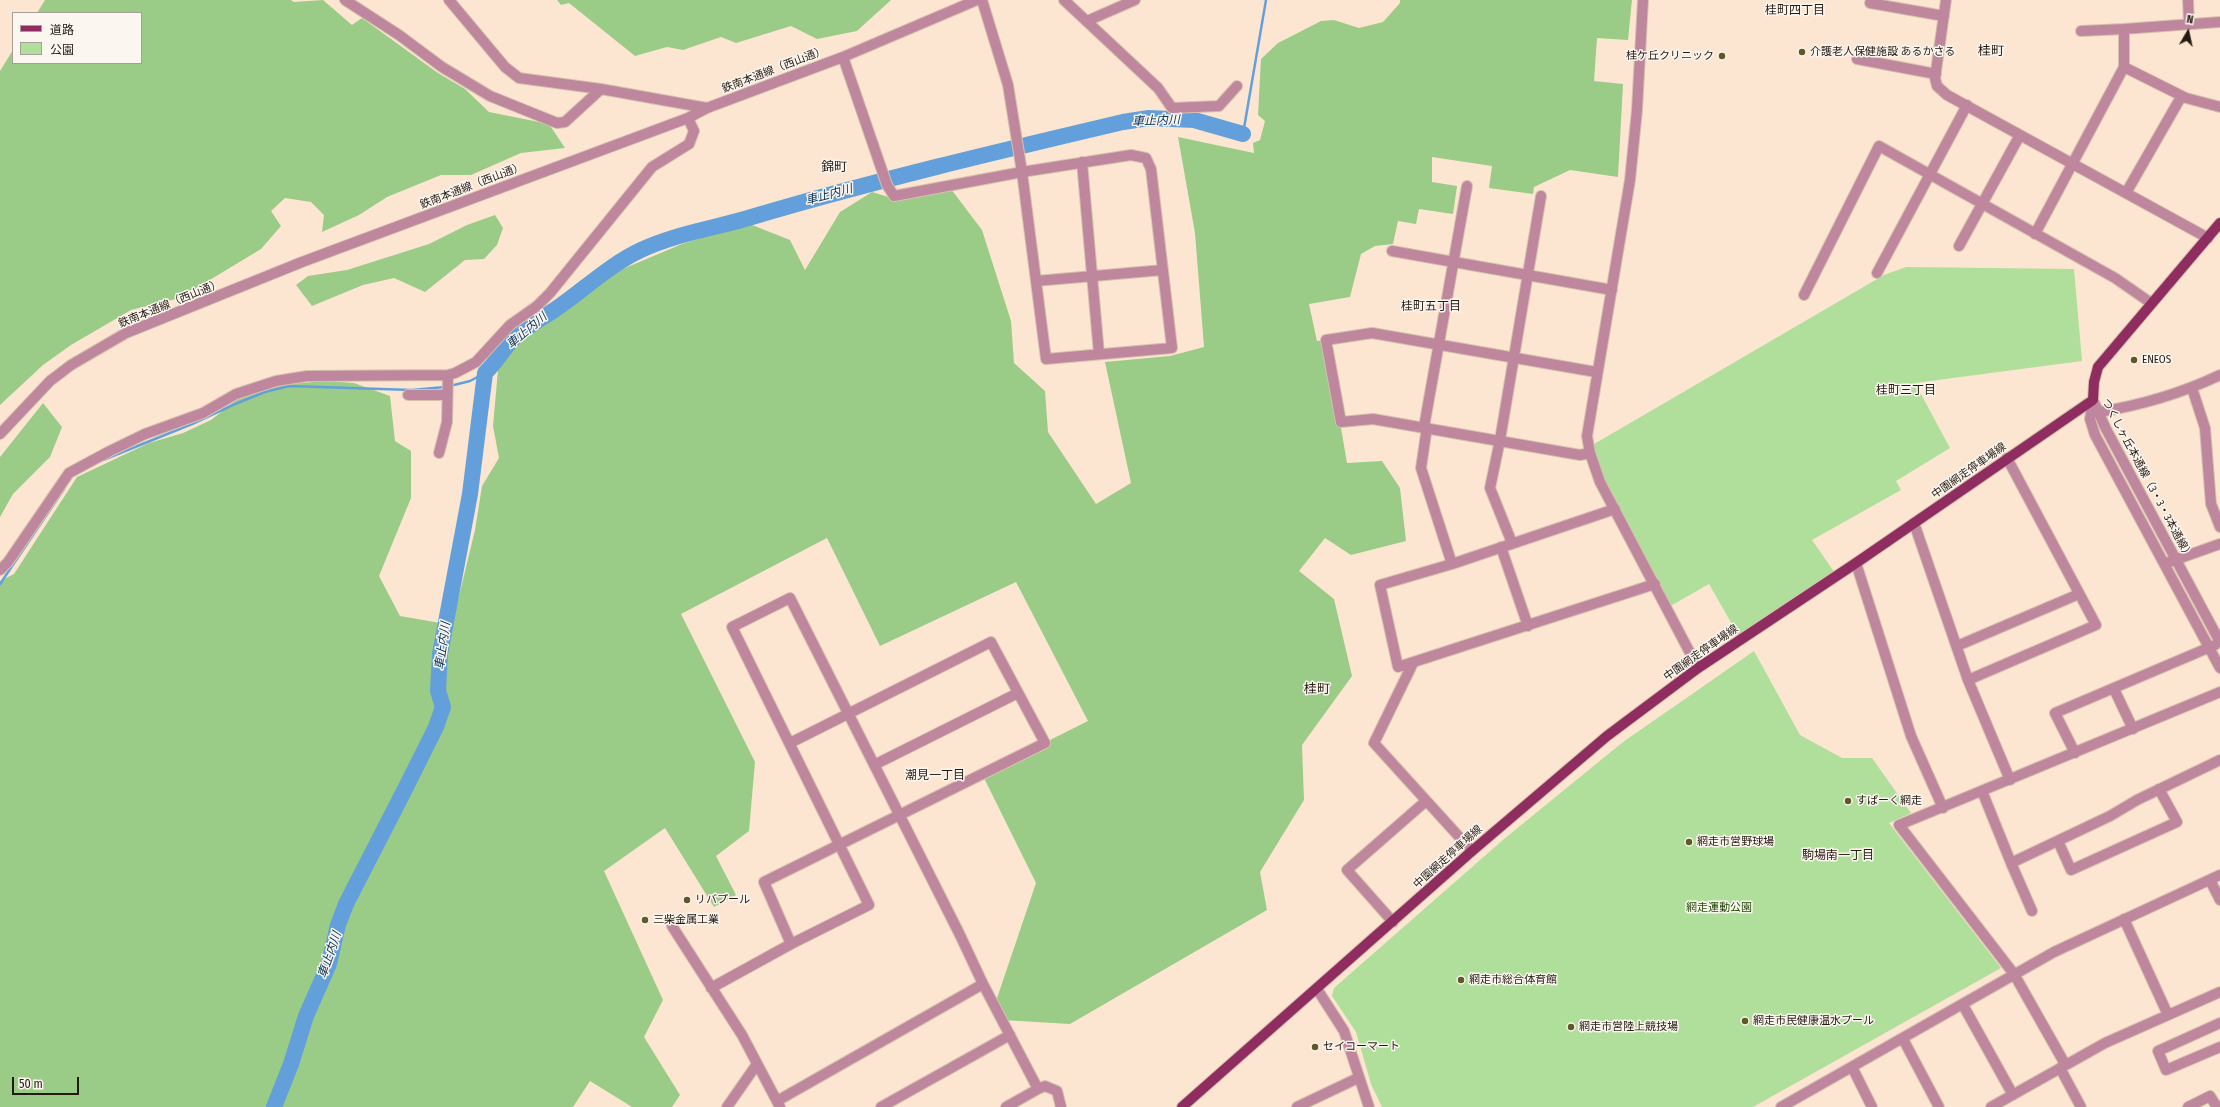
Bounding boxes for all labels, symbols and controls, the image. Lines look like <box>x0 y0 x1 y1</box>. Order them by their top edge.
district label: 桂町四丁目 <box>1765 4 1825 18</box>
legend <box>12 12 142 64</box>
north arrow <box>2168 12 2208 52</box>
text: N <box>2186 13 2194 27</box>
text: 道路 <box>50 23 74 37</box>
text: 公園 <box>50 43 74 57</box>
district label: 桂町 <box>1978 43 2004 59</box>
street label: 鉄南本通線（西山通） <box>720 44 828 96</box>
place label: 介護老人保健施設 あるかさる <box>1810 45 1956 59</box>
marker: 介護老人保健施設 あるかさる <box>1797 47 1807 57</box>
place label: 桂ケ丘クリニック <box>1626 49 1714 63</box>
marker: 桂ケ丘クリニック <box>1717 51 1727 61</box>
water label: 車止内川 <box>1132 113 1180 129</box>
district label: 錦町 <box>821 159 847 175</box>
street label: 鉄南本通線（西山通） <box>418 160 526 212</box>
water label: 車止内川 <box>804 182 854 208</box>
street label: 鉄南本通線（西山通） <box>117 277 223 331</box>
district label: 桂町五丁目 <box>1401 300 1461 314</box>
water label: 車止内川 <box>504 310 550 352</box>
place label: ENEOS <box>2142 353 2171 367</box>
marker: ENEOS <box>2129 355 2139 365</box>
district label: 桂町三丁目 <box>1876 384 1936 398</box>
street label: つくしヶ丘本通線（3・3・3本通線） <box>2099 396 2195 562</box>
street label: 中園網走停車場線 <box>1929 440 2009 502</box>
water label: 車止内川 <box>433 621 453 671</box>
street label: 中園網走停車場線 <box>1661 622 1741 684</box>
district label: 桂町 <box>1304 681 1330 697</box>
district label: 潮見一丁目 <box>905 769 965 783</box>
place label: すぱーく網走 <box>1856 794 1922 808</box>
marker: すぱーく網走 <box>1843 796 1853 806</box>
street label: 中園網走停車場線 <box>1411 823 1485 891</box>
place label: 網走市営野球場 <box>1697 835 1774 849</box>
marker: 網走市営野球場 <box>1684 837 1694 847</box>
district label: 駒場南一丁目 <box>1802 849 1874 863</box>
place label: リバプール <box>695 893 750 907</box>
marker: リバプール <box>682 895 692 905</box>
park label: 網走運動公園 <box>1686 901 1752 915</box>
place label: 三柴金属工業 <box>653 913 719 927</box>
marker: 三柴金属工業 <box>640 915 650 925</box>
water label: 車止内川 <box>315 930 345 980</box>
place label: 網走市総合体育館 <box>1469 973 1557 987</box>
marker: 網走市総合体育館 <box>1456 975 1466 985</box>
place label: 網走市民健康温水プール <box>1753 1014 1874 1028</box>
marker: 網走市民健康温水プール <box>1740 1016 1750 1026</box>
place label: 網走市営陸上競技場 <box>1579 1020 1678 1034</box>
marker: 網走市営陸上競技場 <box>1566 1022 1576 1032</box>
place label: セイコーマート <box>1323 1040 1400 1054</box>
marker: セイコーマート <box>1310 1042 1320 1052</box>
scale bar <box>14 1069 81 1095</box>
text: 50 m <box>19 1077 43 1091</box>

